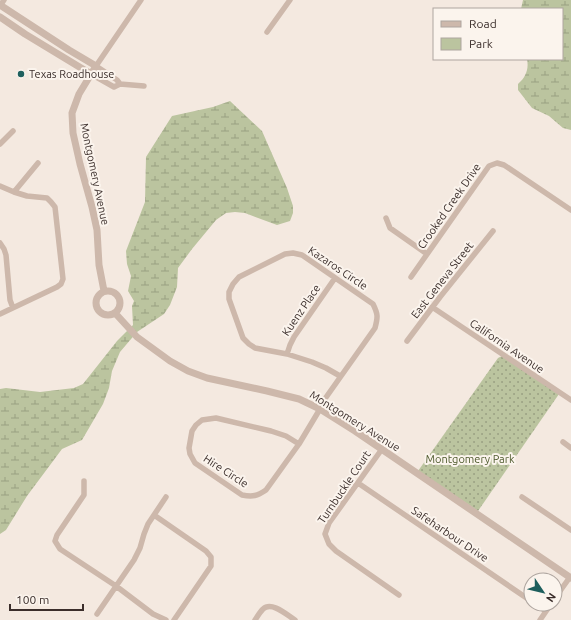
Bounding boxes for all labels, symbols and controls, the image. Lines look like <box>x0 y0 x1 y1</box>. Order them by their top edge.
legend <box>433 8 563 60</box>
text: Road <box>469 17 497 30</box>
text: Park <box>469 37 493 50</box>
place label: Texas Roadhouse <box>29 68 114 80</box>
marker: Texas Roadhouse <box>16 69 26 79</box>
street label: Montgomery Avenue <box>78 122 112 226</box>
street label: Crooked Creek Drive <box>415 161 483 251</box>
street label: East Geneva Street <box>409 239 476 320</box>
street label: Kazaros Circle <box>306 244 370 292</box>
street label: Kuenz Place <box>279 282 323 338</box>
street label: California Avenue <box>468 317 546 375</box>
street label: Montgomery Avenue <box>308 388 402 454</box>
street label: Turnbuckle Court <box>315 448 373 526</box>
street label: Hire Circle <box>201 452 251 490</box>
park label: Montgomery Park <box>426 453 515 465</box>
street label: Safeharbour Drive <box>409 504 491 564</box>
north arrow <box>523 572 563 612</box>
scale bar <box>10 586 83 612</box>
text: N <box>544 591 558 605</box>
text: 100 m <box>16 593 49 606</box>

